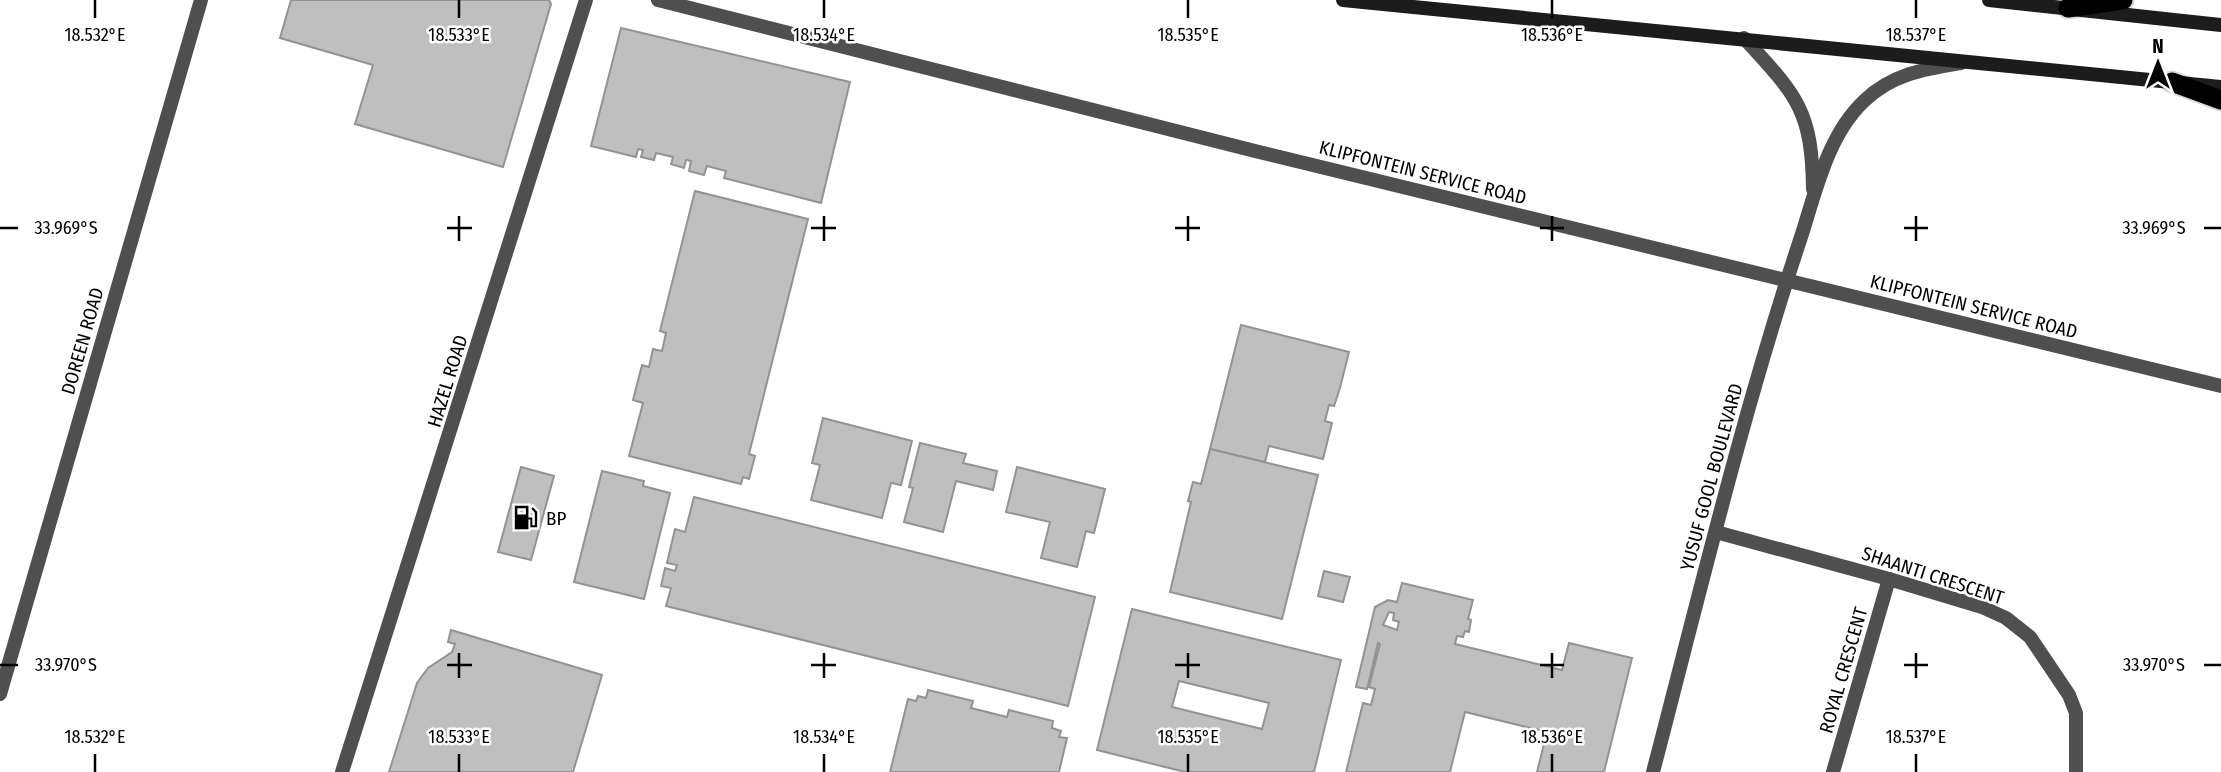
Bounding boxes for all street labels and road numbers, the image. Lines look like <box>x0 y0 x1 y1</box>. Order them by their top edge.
street label: KLIPFONTEIN SERVICE ROAD <box>1317 136 1529 209</box>
street label: KLIPFONTEIN SERVICE ROAD <box>1868 270 2080 343</box>
street label: DOREEN ROAD <box>56 285 109 397</box>
street label: HAZEL ROAD <box>423 332 472 430</box>
street label: YUSUF GOOL BOULEVARD <box>1675 381 1748 573</box>
street label: SHAANTI CRESCENT <box>1859 542 2007 609</box>
street label: ROYAL CRESCENT <box>1815 604 1873 736</box>

